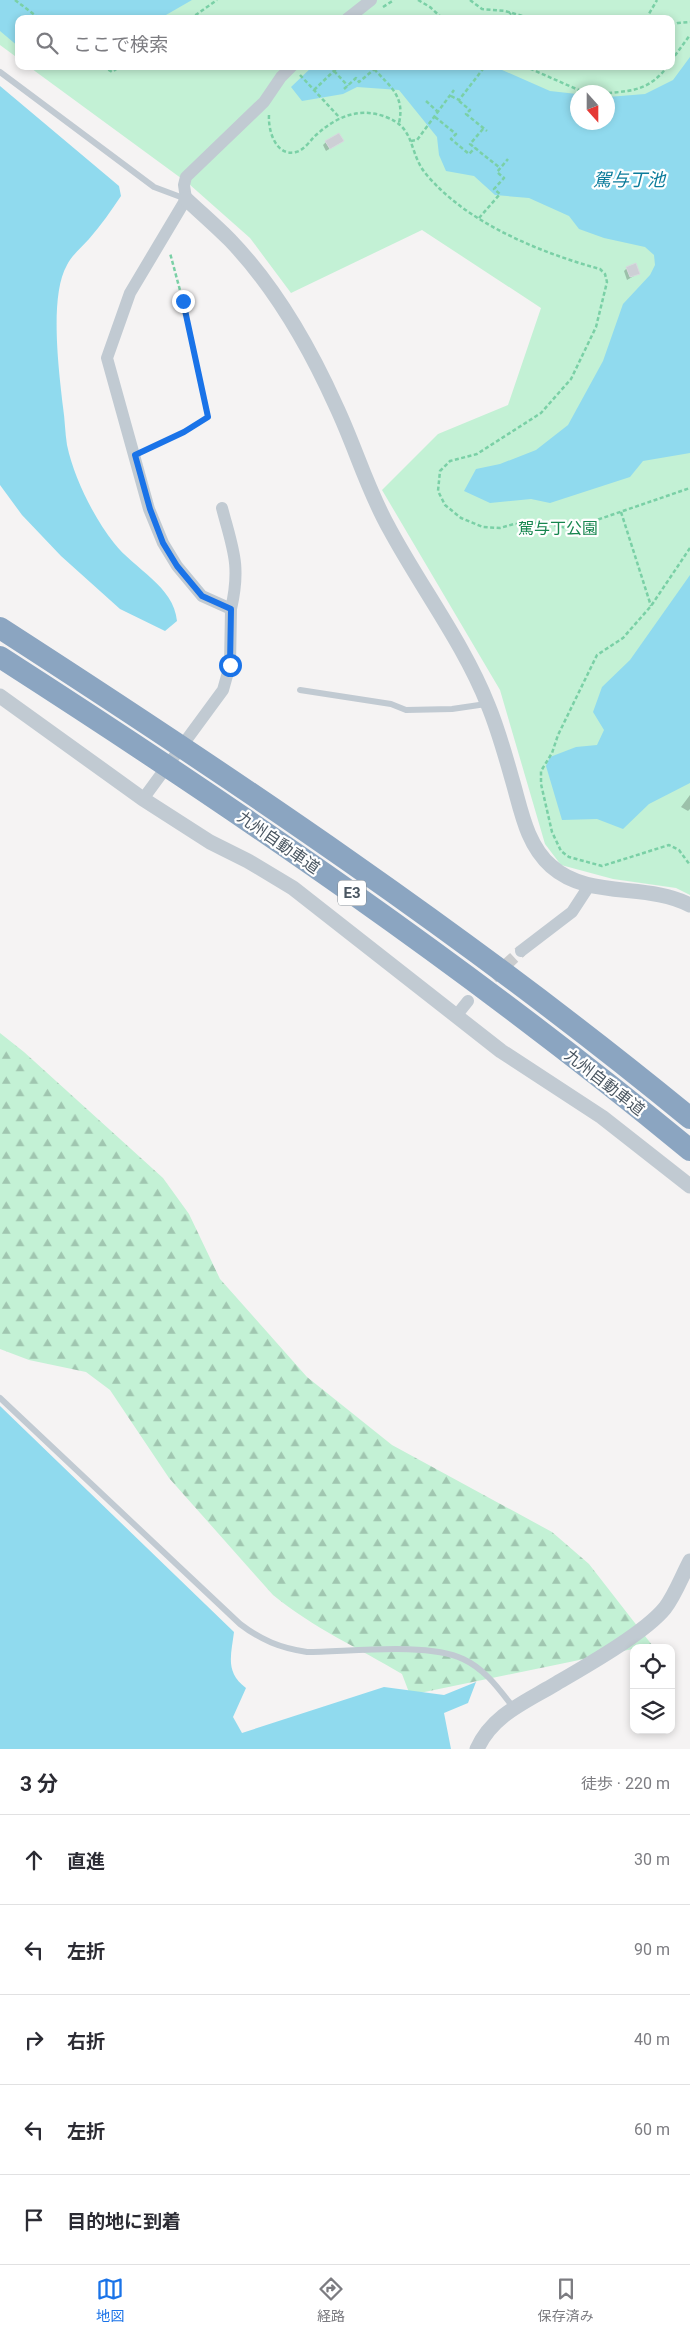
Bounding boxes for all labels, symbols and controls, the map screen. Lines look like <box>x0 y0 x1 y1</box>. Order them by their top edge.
search box <box>15 15 675 70</box>
icon: search <box>33 29 61 57</box>
text: ここで検索 <box>73 33 168 56</box>
north arrow <box>570 85 615 130</box>
water label: 駕与丁池 <box>593 169 667 190</box>
route end <box>172 290 195 313</box>
park label: 駕与丁公園 <box>518 519 598 538</box>
route start <box>219 654 242 677</box>
street label: 九州自動車道 <box>234 807 323 878</box>
road number: E3 <box>338 880 366 906</box>
street label: 九州自動車道 <box>561 1045 648 1119</box>
map controls <box>630 1644 675 1734</box>
button: locate <box>630 1644 675 1689</box>
button: layers <box>630 1689 675 1734</box>
text: 3 分 <box>20 1772 58 1796</box>
text: 徒歩 · 220 m <box>581 1774 670 1793</box>
icon: ahead <box>20 1846 48 1874</box>
text: 直進 <box>67 1850 105 1873</box>
text: 30 m <box>634 1850 670 1869</box>
icon: left <box>20 1936 48 1964</box>
text: 左折 <box>67 1940 105 1963</box>
text: 90 m <box>634 1940 670 1959</box>
icon: right <box>20 2026 48 2054</box>
text: 右折 <box>67 2030 105 2053</box>
text: 40 m <box>634 2030 670 2049</box>
icon: left <box>20 2116 48 2144</box>
text: 左折 <box>67 2120 105 2143</box>
text: 60 m <box>634 2120 670 2139</box>
icon: arrive <box>20 2206 48 2234</box>
text: 目的地に到着 <box>67 2210 181 2233</box>
tab: 地図 <box>96 2275 124 2325</box>
tab: 経路 <box>317 2275 345 2325</box>
tab: 保存済み <box>538 2275 594 2325</box>

